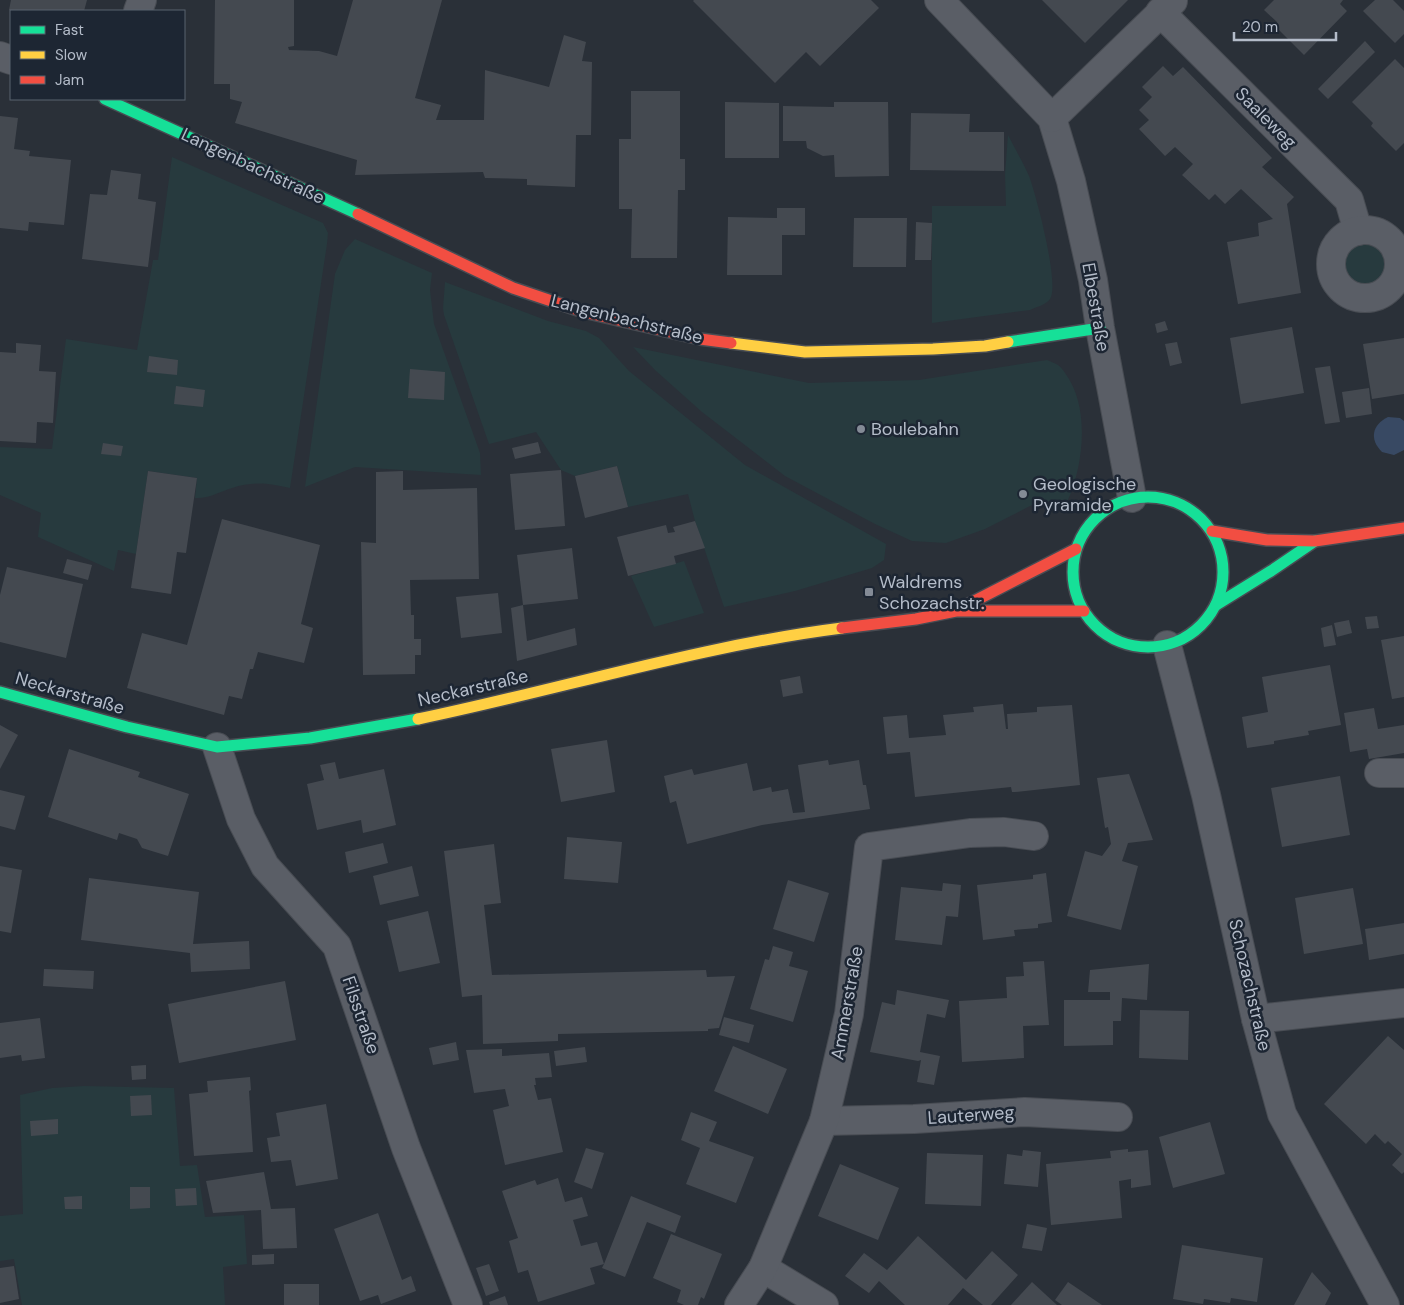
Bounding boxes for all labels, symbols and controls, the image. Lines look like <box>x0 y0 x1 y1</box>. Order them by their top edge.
legend <box>10 10 185 100</box>
scale bar <box>1234 10 1336 42</box>
text: 20 m <box>1242 17 1278 37</box>
text: Fast <box>55 20 84 40</box>
text: Slow <box>55 45 88 65</box>
text: Jam <box>55 70 84 90</box>
street label: Saaleweg <box>1230 82 1302 154</box>
street label: Langenbachstraße <box>177 122 329 210</box>
street label: Elbestraße <box>1076 261 1116 353</box>
street label: Langenbachstraße <box>549 289 705 349</box>
place label: Boulebahn <box>871 417 959 441</box>
marker: Boulebahn <box>855 423 867 435</box>
place label: Geologische Pyramide <box>1033 472 1136 517</box>
marker: Geologische Pyramide <box>1017 488 1029 500</box>
place label: Waldrems Schozachstr. <box>879 570 985 615</box>
marker: Waldrems Schozachstr. <box>863 586 875 598</box>
street label: Neckarstraße <box>416 664 530 712</box>
street label: Neckarstraße <box>13 666 127 720</box>
street label: Schozachstraße <box>1223 917 1277 1053</box>
street label: Ammerstraße <box>825 944 869 1062</box>
street label: Filsstraße <box>336 973 386 1057</box>
street label: Lauterweg <box>927 1100 1015 1130</box>

